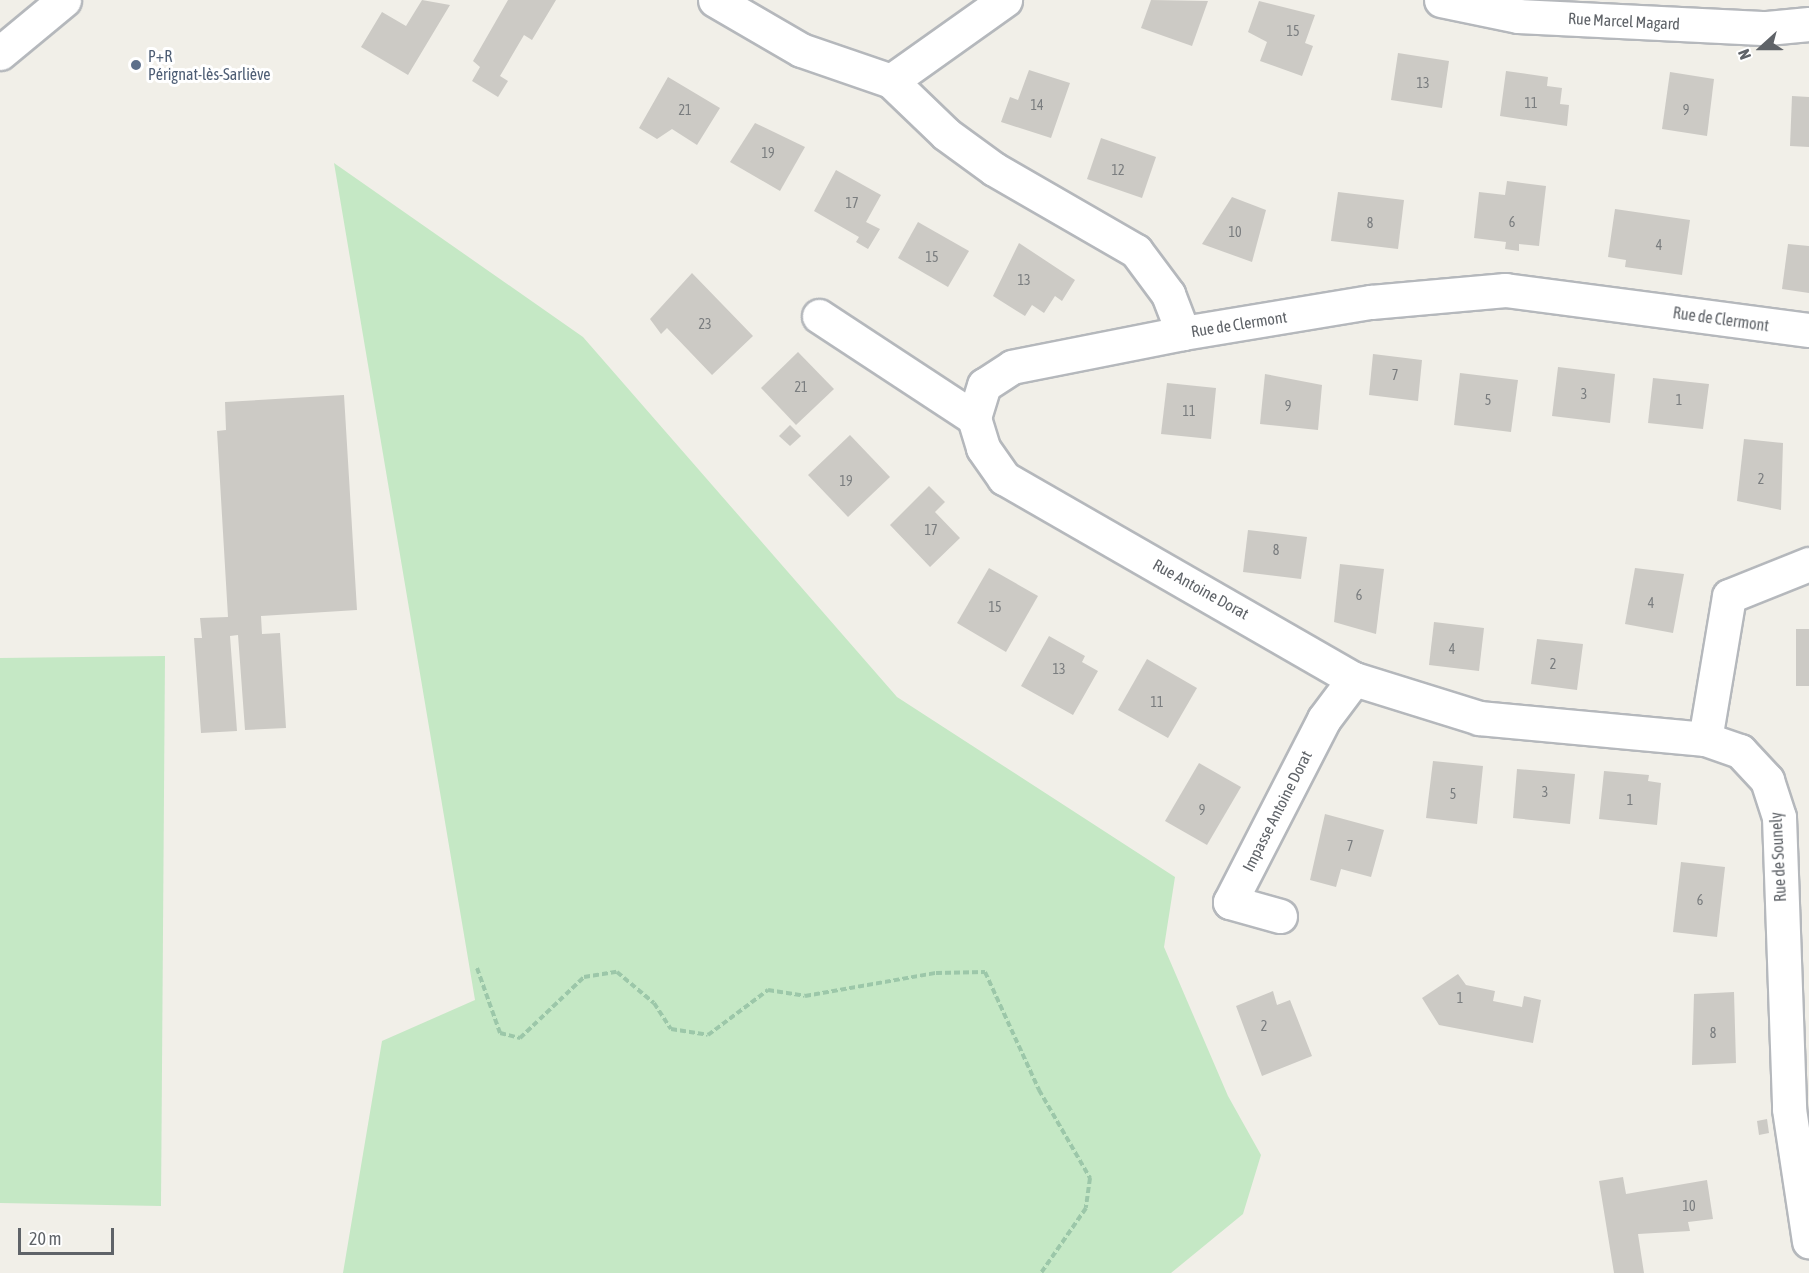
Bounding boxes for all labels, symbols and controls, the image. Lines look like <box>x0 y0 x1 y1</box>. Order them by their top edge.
street label: Rue Marcel Magard <box>1568 8 1680 34</box>
north arrow <box>1731 18 1791 78</box>
house number: 15 <box>1286 23 1300 39</box>
place label: P+R Pérignat-lès-Sarliève <box>148 46 271 84</box>
text: N <box>1734 47 1754 62</box>
marker: P+R Pérignat-lès-Sarliève <box>129 58 143 72</box>
house number: 13 <box>1416 75 1430 91</box>
house number: 11 <box>1524 95 1538 111</box>
house number: 14 <box>1030 97 1044 113</box>
house number: 21 <box>678 102 692 118</box>
house number: 9 <box>1683 102 1689 118</box>
house number: 19 <box>761 145 775 161</box>
house number: 12 <box>1111 162 1125 178</box>
house number: 17 <box>845 195 859 211</box>
house number: 6 <box>1509 214 1515 230</box>
house number: 8 <box>1367 215 1373 231</box>
house number: 10 <box>1228 224 1242 240</box>
house number: 4 <box>1656 237 1662 253</box>
house number: 15 <box>925 249 939 265</box>
house number: 13 <box>1017 272 1031 288</box>
street label: Rue de Clermont <box>1672 303 1770 335</box>
street label: Rue de Clermont <box>1190 307 1288 341</box>
house number: 23 <box>698 316 712 332</box>
house number: 7 <box>1392 367 1398 383</box>
house number: 21 <box>794 379 808 395</box>
house number: 3 <box>1581 386 1587 402</box>
house number: 5 <box>1485 392 1491 408</box>
house number: 1 <box>1676 392 1682 408</box>
house number: 9 <box>1285 398 1291 414</box>
house number: 11 <box>1182 403 1196 419</box>
house number: 2 <box>1758 471 1764 487</box>
house number: 19 <box>839 473 853 489</box>
house number: 17 <box>924 522 938 538</box>
house number: 8 <box>1273 542 1279 558</box>
street label: Rue Antoine Dorat <box>1150 555 1252 623</box>
house number: 6 <box>1356 587 1362 603</box>
house number: 4 <box>1648 595 1654 611</box>
house number: 15 <box>988 599 1002 615</box>
house number: 4 <box>1449 641 1455 657</box>
house number: 2 <box>1550 656 1556 672</box>
house number: 13 <box>1052 661 1066 677</box>
house number: 11 <box>1150 694 1164 710</box>
street label: Impasse Antoine Dorat <box>1238 747 1316 875</box>
house number: 3 <box>1542 784 1548 800</box>
house number: 5 <box>1450 786 1456 802</box>
house number: 1 <box>1627 792 1633 808</box>
house number: 9 <box>1199 802 1205 818</box>
street label: Rue de Sounely <box>1766 812 1790 902</box>
house number: 7 <box>1347 838 1353 854</box>
house number: 6 <box>1697 892 1703 908</box>
house number: 1 <box>1457 990 1463 1006</box>
house number: 2 <box>1261 1018 1267 1034</box>
house number: 8 <box>1710 1025 1716 1041</box>
house number: 10 <box>1682 1198 1696 1214</box>
scale bar <box>21 1216 117 1254</box>
text: 20 m <box>29 1228 61 1249</box>

